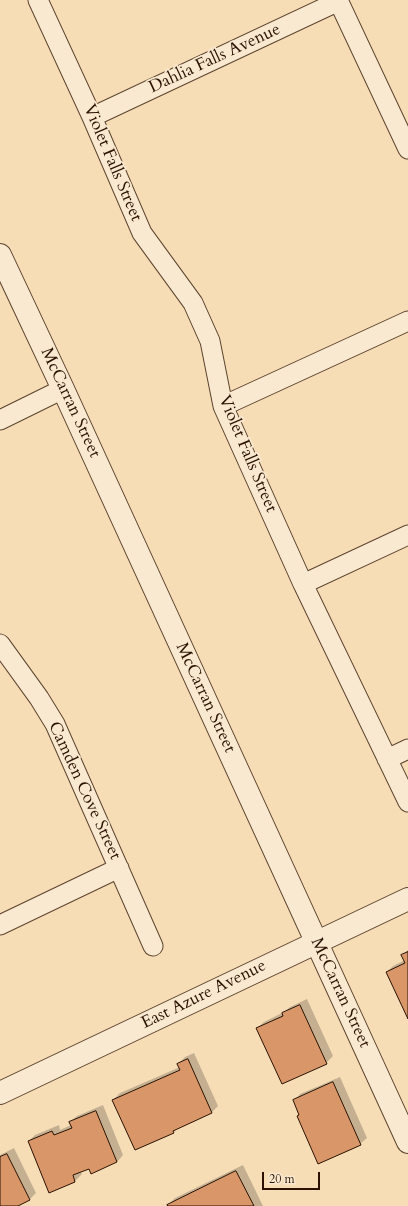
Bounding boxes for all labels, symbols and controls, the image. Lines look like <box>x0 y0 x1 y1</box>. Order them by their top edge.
street label: Dahlia Falls Avenue <box>146 20 284 98</box>
street label: Violet Falls Street <box>78 101 146 225</box>
street label: McCarran Street <box>36 345 104 461</box>
street label: Violet Falls Street <box>213 392 281 516</box>
street label: McCarran Street <box>171 640 239 756</box>
street label: Camden Cove Street <box>43 719 125 863</box>
street label: McCarran Street <box>306 935 374 1051</box>
street label: East Azure Avenue <box>138 956 270 1034</box>
scale bar <box>264 1164 322 1190</box>
text: 20 m <box>269 1171 295 1187</box>

